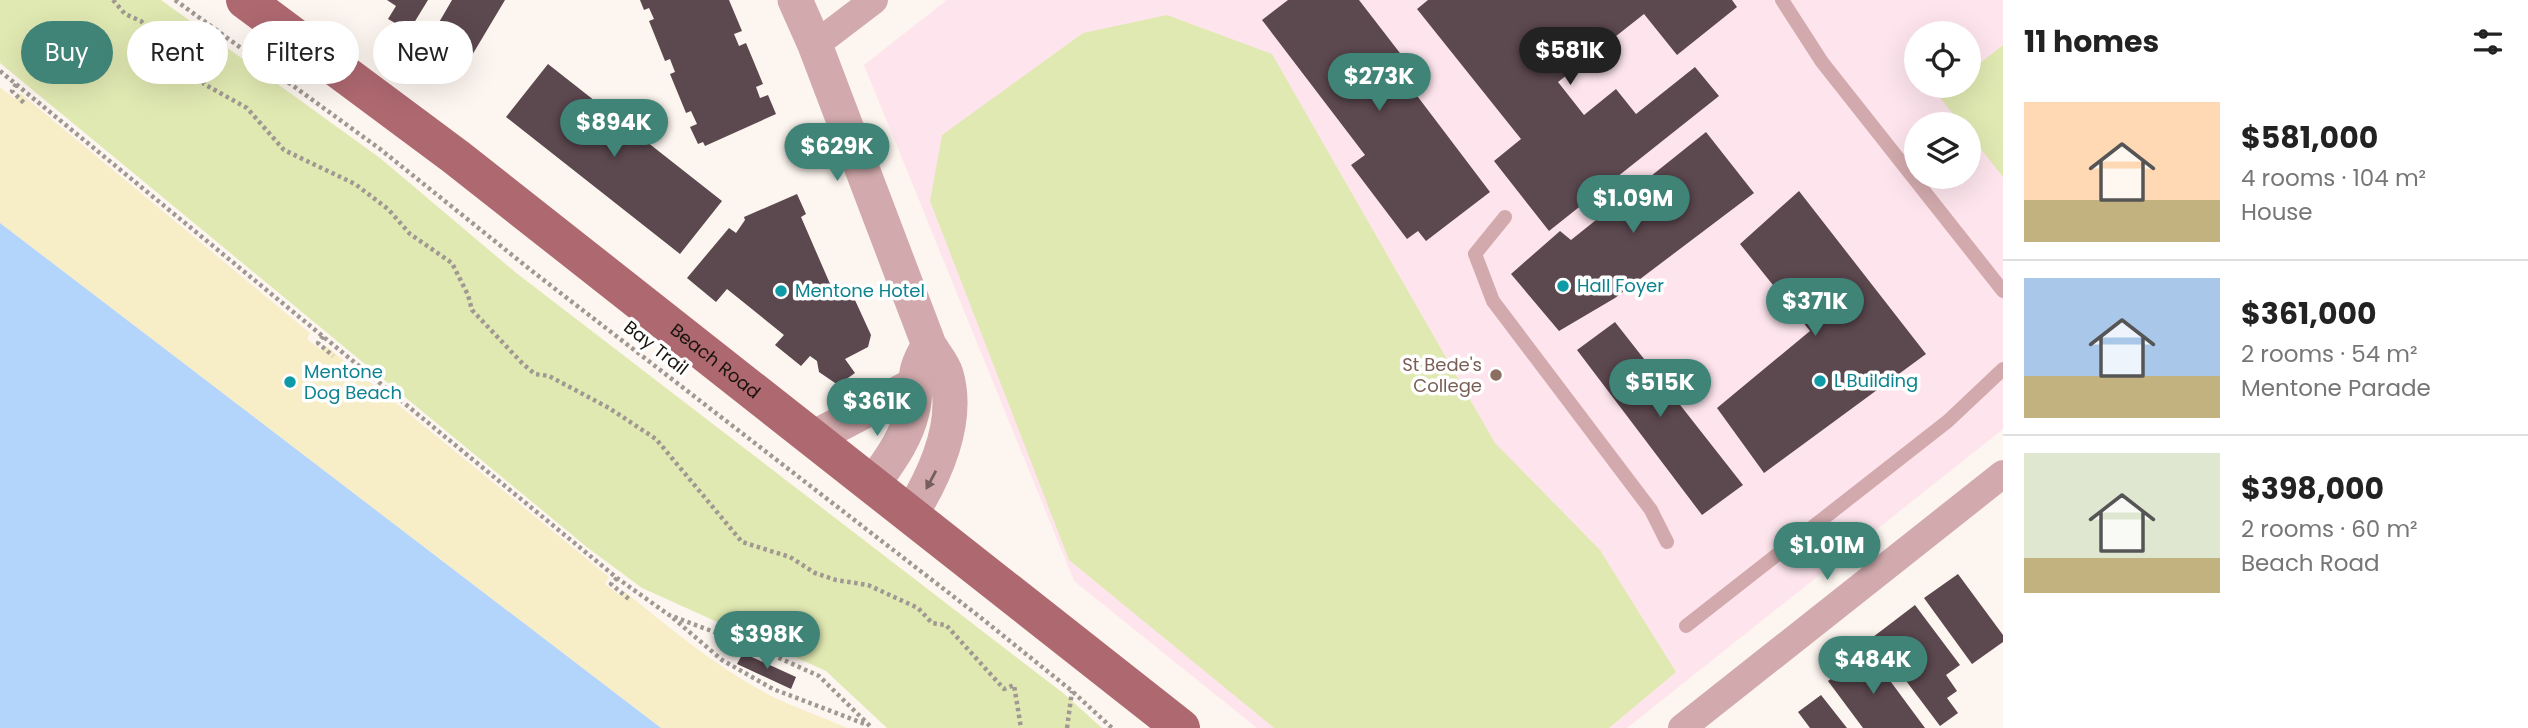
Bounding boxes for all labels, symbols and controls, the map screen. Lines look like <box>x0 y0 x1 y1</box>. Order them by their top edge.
text: 11 homes <box>2024 20 2159 63</box>
chip: Buy <box>21 21 113 84</box>
chip: Rent <box>127 21 228 84</box>
chip: Filters <box>242 21 359 84</box>
chip: New <box>373 21 473 84</box>
map controls <box>1904 21 1981 189</box>
button: locate <box>1904 21 1981 98</box>
icon: filters <box>2469 23 2507 61</box>
pin: $581K <box>1521 28 1619 87</box>
text: $581K <box>1535 34 1605 66</box>
pin: $273K <box>1330 54 1428 113</box>
text: $273K <box>1344 60 1414 92</box>
pin: $894K <box>565 100 663 159</box>
text: $894K <box>576 106 652 138</box>
button: layers <box>1904 112 1981 189</box>
text: $581,000 <box>2241 116 2378 159</box>
pin: $629K <box>788 124 886 183</box>
text: $629K <box>800 130 874 162</box>
icon: home <box>2080 130 2164 214</box>
text: 4 rooms · 104 m² <box>2241 162 2426 194</box>
pin: $1.09M <box>1576 176 1690 235</box>
text: $1.09M <box>1593 182 1673 214</box>
text: House <box>2241 196 2313 228</box>
place label: Hall Foyer <box>1577 273 1664 298</box>
place label: Mentone Hotel <box>795 278 925 303</box>
marker: Hall Foyer <box>1555 278 1571 294</box>
pin: $371K <box>1766 278 1864 338</box>
marker: Mentone Hotel <box>773 283 789 299</box>
text: $371K <box>1782 285 1848 317</box>
text: $361,000 <box>2241 292 2377 335</box>
icon: home <box>2080 306 2164 390</box>
street label: Bay Trail <box>619 314 694 381</box>
street label: Beach Road <box>665 317 766 404</box>
text: 2 rooms · 54 m² <box>2241 338 2418 370</box>
place label: St Bede's College <box>1402 352 1482 398</box>
place label: Mentone Dog Beach <box>304 359 402 405</box>
pin: $515K <box>1611 360 1709 419</box>
text: $515K <box>1625 366 1695 398</box>
marker: St Bede's College <box>1488 367 1504 383</box>
place label: L Building <box>1834 368 1918 393</box>
text: Mentone Parade <box>2241 372 2431 404</box>
marker: L Building <box>1812 373 1828 389</box>
marker: Mentone Dog Beach <box>282 374 298 390</box>
pin: $361K <box>828 378 926 438</box>
text: $361K <box>843 385 911 417</box>
text: $398,000 <box>2241 467 2384 510</box>
one-way arrow <box>926 470 938 490</box>
icon: home <box>2080 481 2164 565</box>
text: 2 rooms · 60 m² <box>2241 513 2418 545</box>
pin: $1.01M <box>1770 522 1884 582</box>
text: $1.01M <box>1789 529 1865 561</box>
text: Beach Road <box>2241 547 2380 579</box>
pin: $398K <box>718 612 816 671</box>
text: $398K <box>730 618 804 650</box>
pin: $484K <box>1824 636 1922 696</box>
text: $484K <box>1834 643 1912 675</box>

